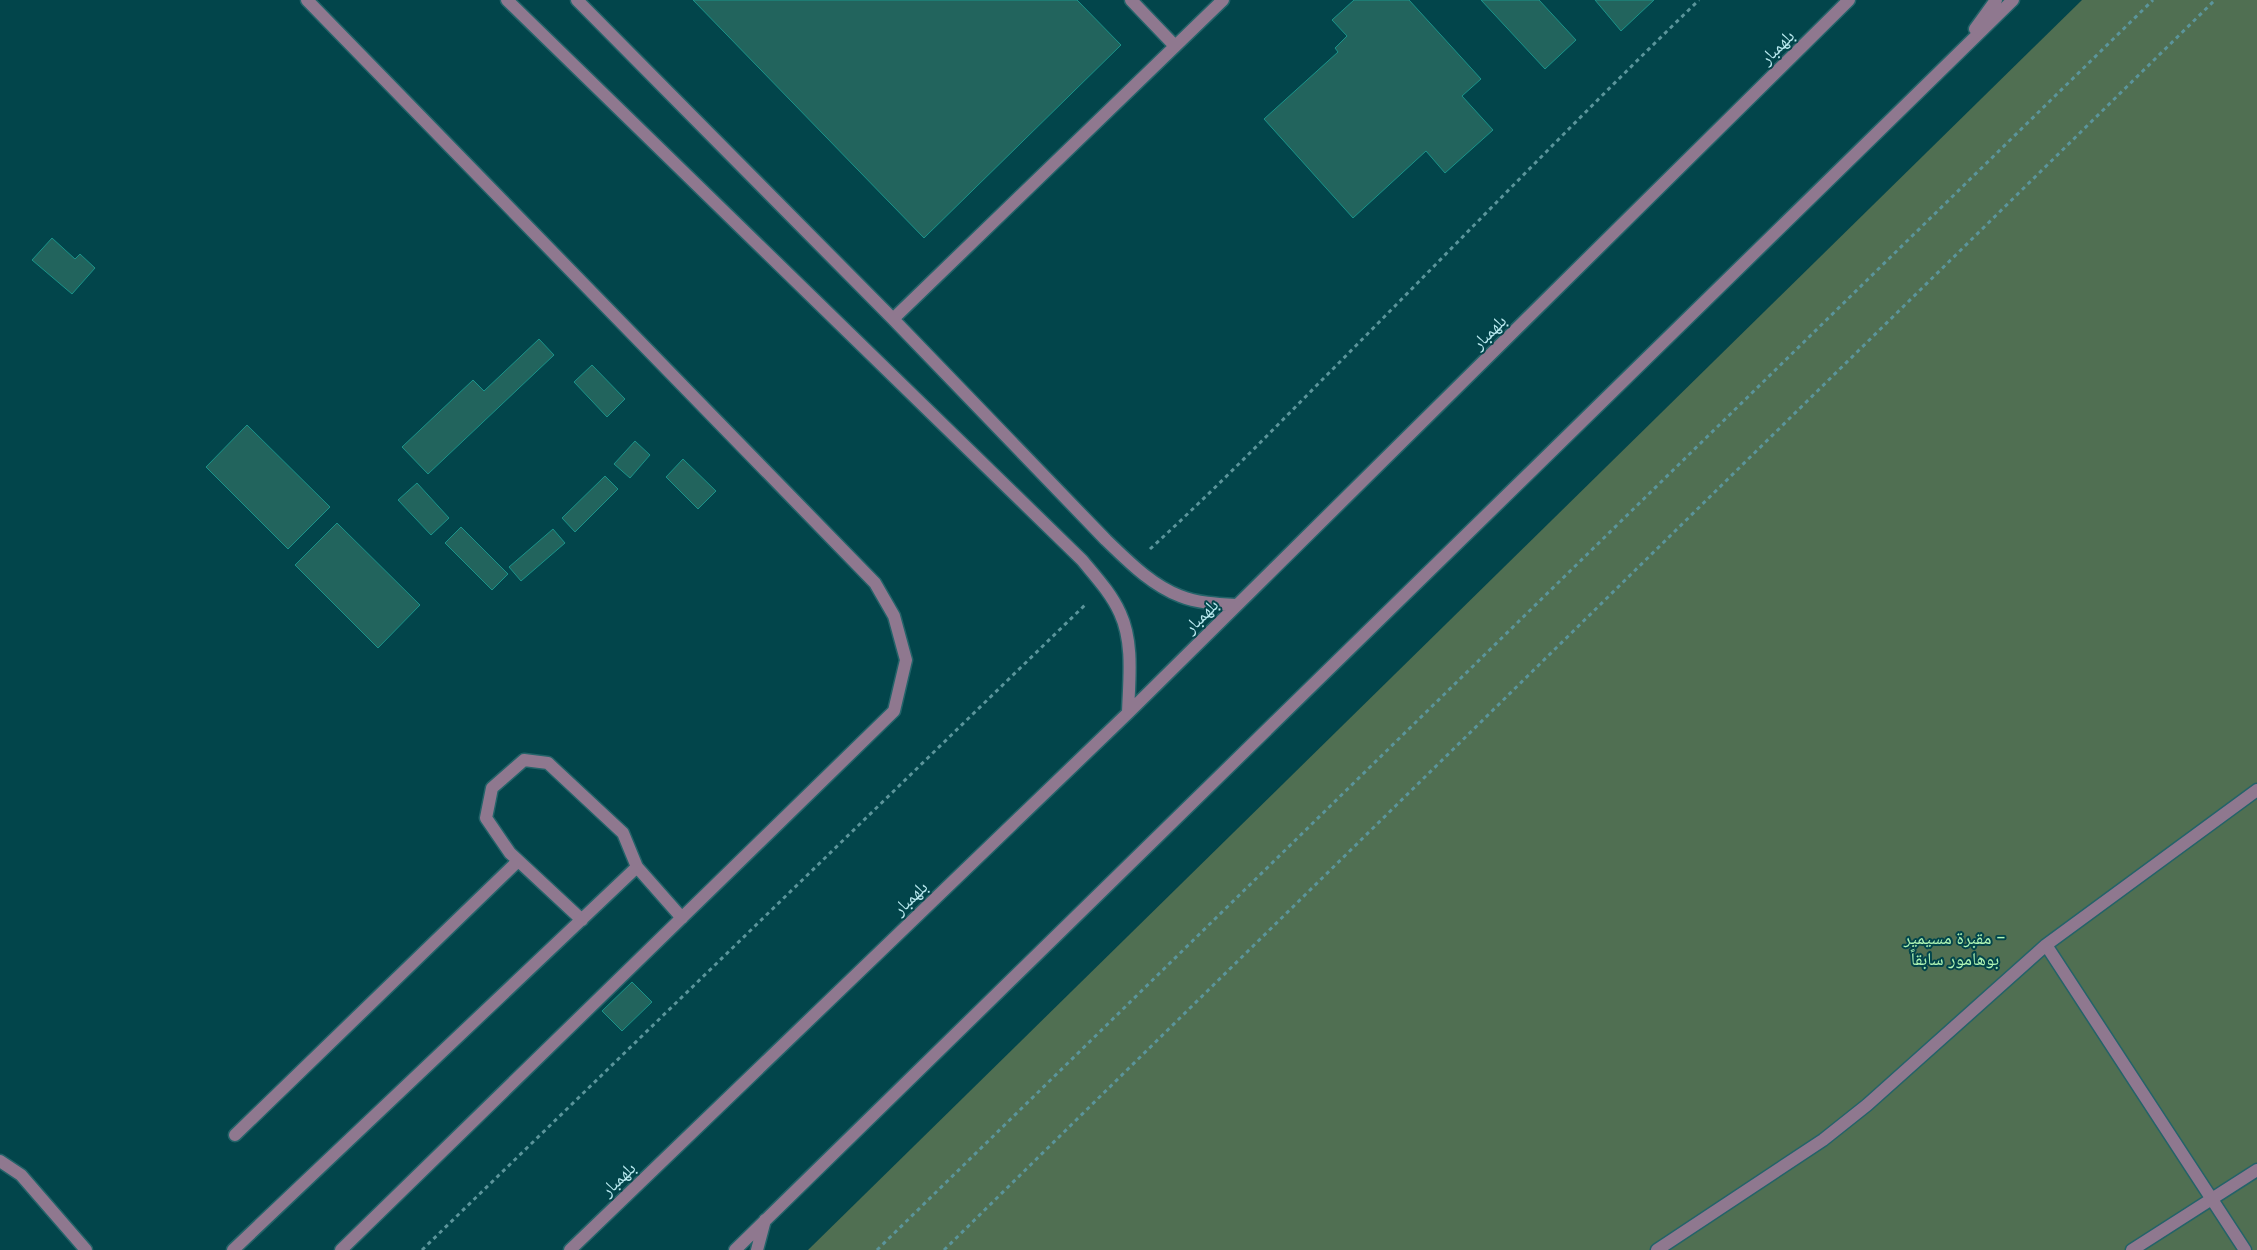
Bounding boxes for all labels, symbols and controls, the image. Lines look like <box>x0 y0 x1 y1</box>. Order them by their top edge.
street label: بلهمبار <box>1753 23 1800 70</box>
street label: بلهمبار <box>1465 308 1512 355</box>
street label: بلهمبار <box>1177 592 1224 639</box>
street label: بلهمبار <box>886 875 933 921</box>
park label: مقبرة مسيمير - بوهامور سابقاً <box>1903 925 2006 971</box>
street label: بلهمبار <box>594 1156 641 1202</box>

